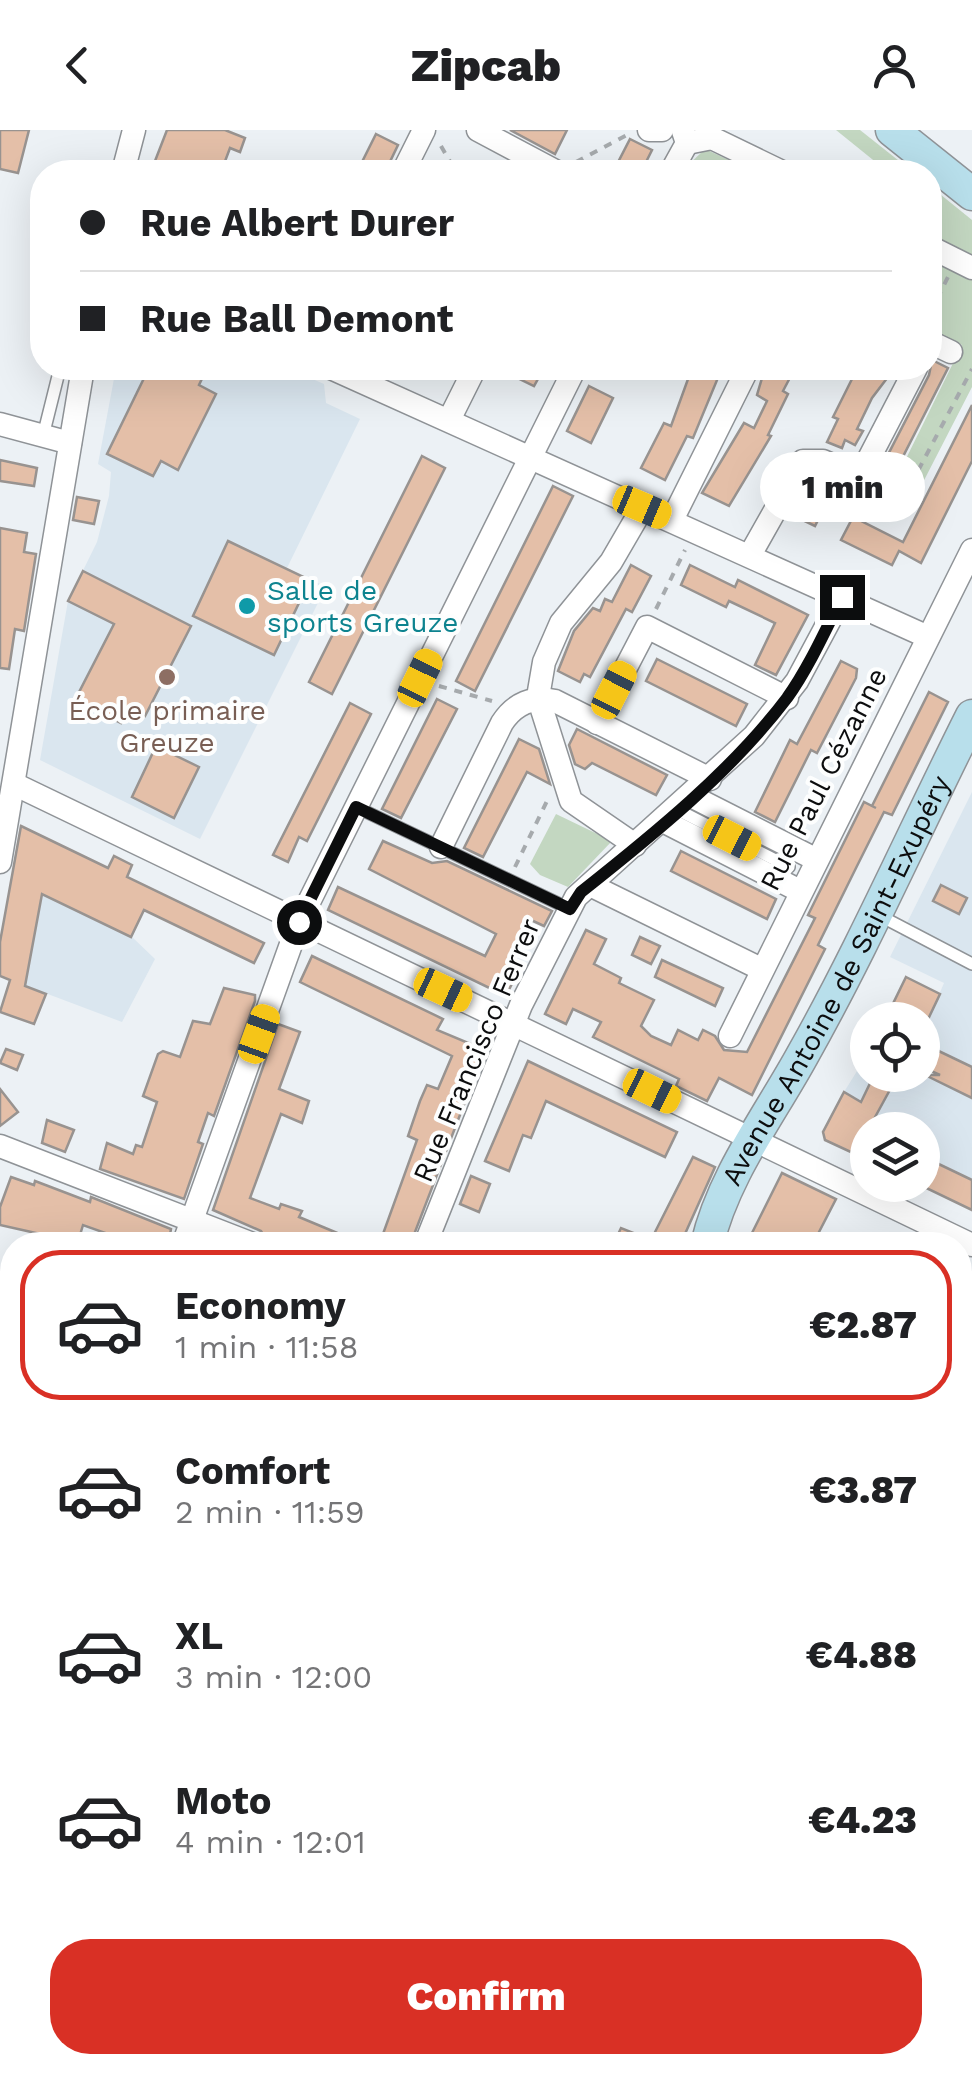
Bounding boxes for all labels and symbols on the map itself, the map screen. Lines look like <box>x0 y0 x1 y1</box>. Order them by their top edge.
callout: 1 min <box>760 452 924 522</box>
car <box>609 481 675 533</box>
place label: Salle de sports Greuze <box>267 574 458 639</box>
route end <box>820 575 865 620</box>
marker: Salle de sports Greuze <box>236 595 258 617</box>
car <box>393 644 447 712</box>
car <box>587 656 641 724</box>
street label: Rue Paul Cézanne <box>753 662 894 896</box>
marker: École primaire Greuze <box>156 666 178 688</box>
place label: École primaire Greuze <box>68 694 266 759</box>
street label: Avenue Antoine de Saint-Exupéry <box>715 770 957 1191</box>
car <box>698 811 766 865</box>
route start <box>277 900 322 945</box>
street label: Rue Francisco Ferrer <box>406 913 547 1187</box>
car <box>409 964 477 1016</box>
car <box>235 1001 283 1067</box>
car <box>618 1064 686 1118</box>

